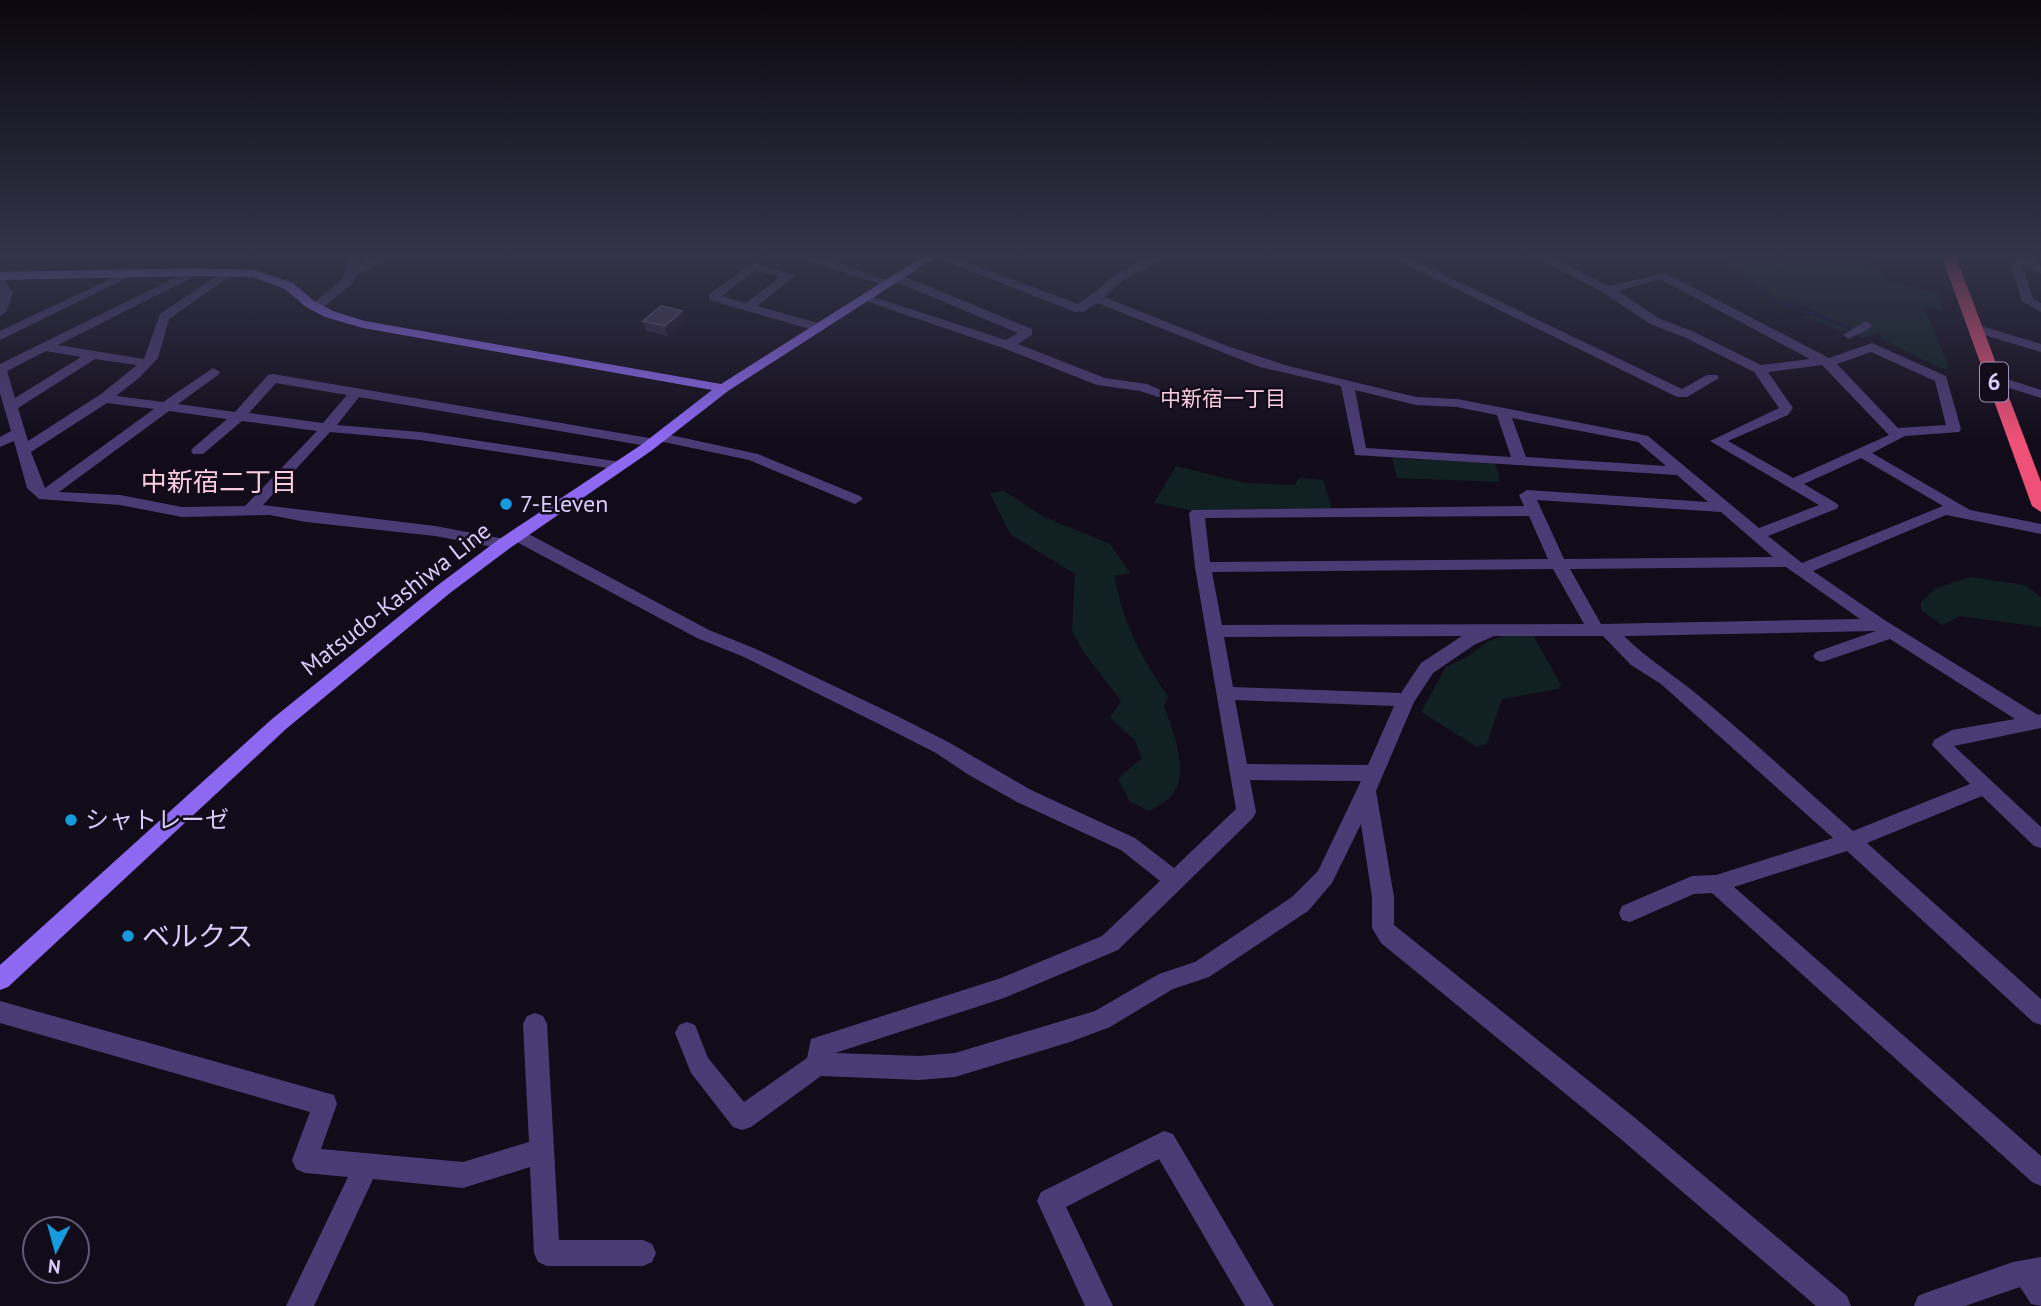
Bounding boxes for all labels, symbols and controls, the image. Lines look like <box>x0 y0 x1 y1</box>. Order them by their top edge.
road number: 6 <box>1980 362 2008 402</box>
district label: 中新宿一丁目 <box>1160 385 1286 412</box>
district label: 中新宿二丁目 <box>141 465 297 498</box>
place label: 7-Eleven <box>520 488 608 519</box>
marker: 7-Eleven <box>498 496 514 512</box>
street label: Matsudo-Kashiwa Line <box>295 515 497 682</box>
place label: シャトレーゼ <box>85 804 229 835</box>
marker: シャトレーゼ <box>63 812 79 828</box>
place label: ベルクス <box>142 917 253 954</box>
marker: ベルクス <box>120 928 136 944</box>
north arrow <box>21 1215 91 1285</box>
text: N <box>47 1254 62 1279</box>

